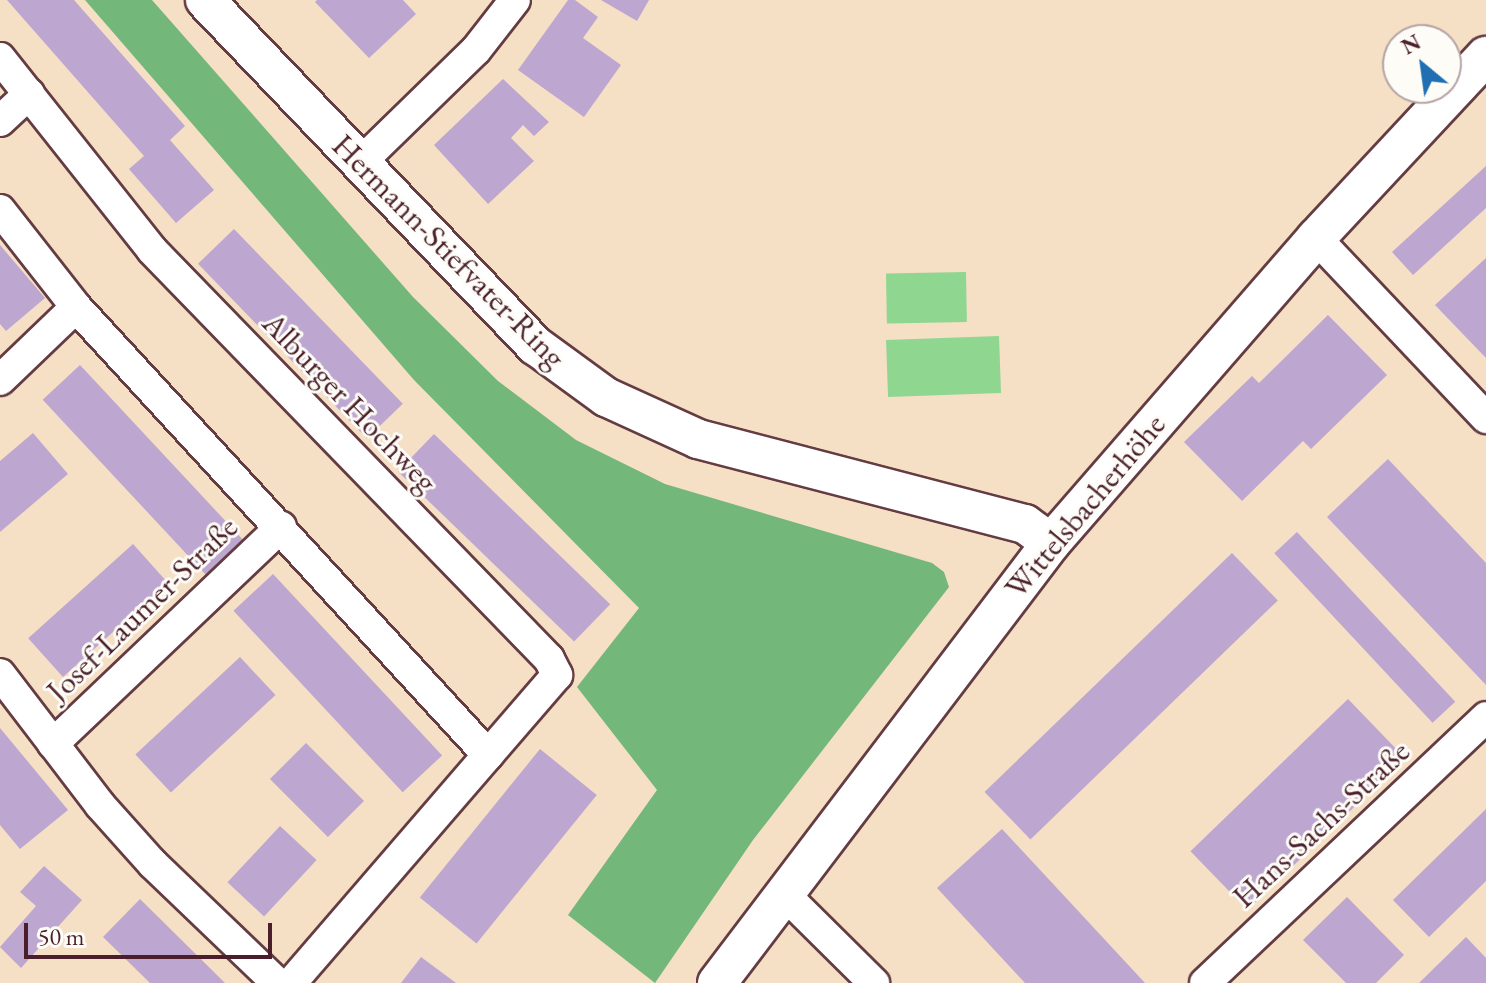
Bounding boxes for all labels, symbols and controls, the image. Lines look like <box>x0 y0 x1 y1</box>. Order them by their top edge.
north arrow <box>1382 24 1462 104</box>
text: N <box>1396 27 1426 61</box>
street label: Hermann-Stiefvater-Ring <box>324 126 574 376</box>
street label: Alburger Hochweg <box>254 304 446 500</box>
street label: Wittelsbacherhöhe <box>997 406 1173 606</box>
street label: Josef-Laumer-Straße <box>39 508 245 710</box>
street label: Hans-Sachs-Straße <box>1225 732 1417 916</box>
scale bar <box>28 907 276 957</box>
text: 50 m <box>38 921 85 952</box>

